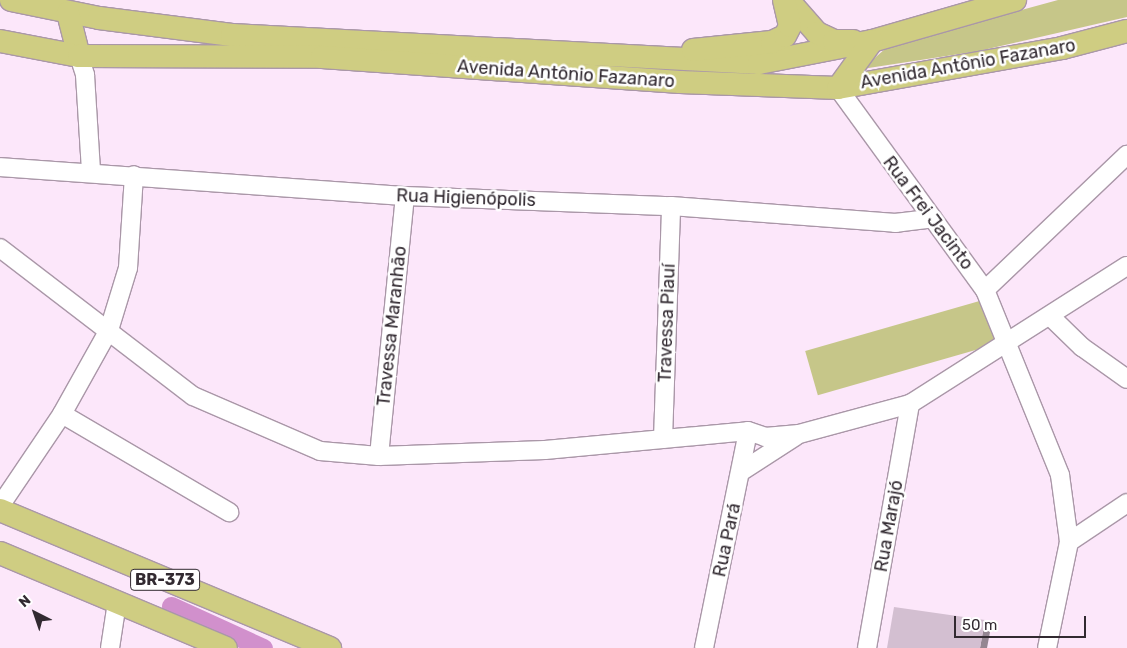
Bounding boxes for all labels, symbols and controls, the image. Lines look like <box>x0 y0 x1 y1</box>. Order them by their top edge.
street label: Avenida Antônio Fazanaro <box>858 34 1078 94</box>
street label: Avenida Antônio Fazanaro <box>456 56 676 92</box>
street label: Rua Frei Jacinto <box>878 152 978 274</box>
street label: Rua Higienópolis <box>396 185 536 211</box>
street label: Travessa Maranhão <box>373 245 411 407</box>
street label: Travessa Piauí <box>654 263 680 383</box>
street label: Rua Marajó <box>870 478 908 574</box>
street label: Rua Pará <box>709 501 745 579</box>
road number: BR-373 <box>130 566 200 594</box>
north arrow <box>10 588 60 638</box>
text: N <box>15 592 34 611</box>
scale bar <box>957 606 1090 638</box>
text: 50 m <box>962 616 997 634</box>

